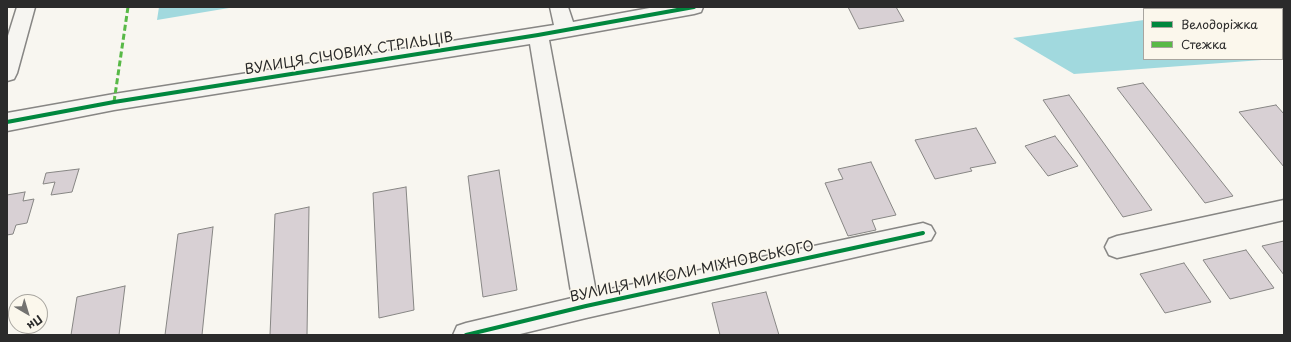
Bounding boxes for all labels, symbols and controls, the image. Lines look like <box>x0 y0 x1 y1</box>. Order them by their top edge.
legend <box>1143 8 1283 60</box>
text: Велодоріжка <box>1181 15 1258 33</box>
street label: ВУЛИЦЯ СІЧОВИХ СТРІЛЬЦІВ <box>244 29 454 79</box>
text: Стежка <box>1181 35 1226 53</box>
street label: ВУЛИЦЯ МИКОЛИ МІХНОВСЬКОГО <box>569 238 815 306</box>
north arrow <box>8 294 48 334</box>
text: Пн <box>24 311 47 335</box>

